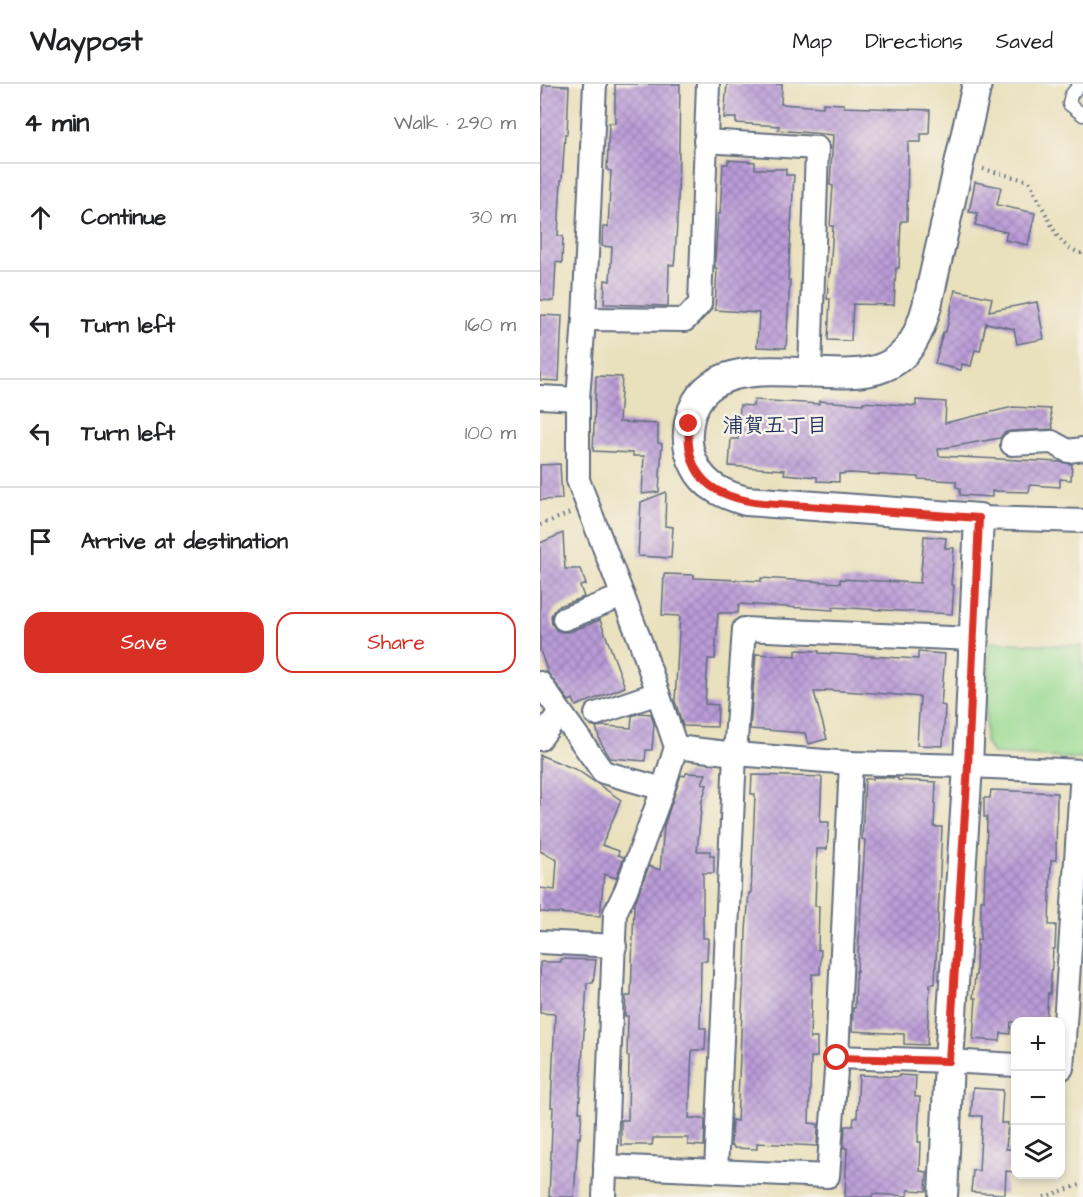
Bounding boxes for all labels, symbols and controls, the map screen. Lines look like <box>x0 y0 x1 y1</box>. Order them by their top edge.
text: Waypost <box>30 22 143 61</box>
text: Map <box>792 27 832 56</box>
text: Directions <box>865 27 963 56</box>
text: Saved <box>996 27 1053 56</box>
text: 4 min <box>24 105 89 141</box>
text: Walk · 290 m <box>394 109 516 137</box>
icon: ahead <box>24 201 57 234</box>
text: Continue <box>81 202 166 233</box>
text: 30 m <box>470 203 516 231</box>
icon: left <box>24 309 57 342</box>
text: Turn left <box>81 310 175 341</box>
text: 160 m <box>465 311 516 339</box>
route end <box>675 410 701 436</box>
district label: 浦賀五丁目 <box>723 411 828 440</box>
icon: left <box>24 417 57 450</box>
text: Turn left <box>81 418 175 449</box>
text: 100 m <box>465 419 516 447</box>
icon: arrive <box>24 525 57 558</box>
text: Arrive at destination <box>81 526 288 557</box>
button: Save <box>24 612 264 673</box>
button: Share <box>276 612 516 673</box>
map controls <box>1011 1017 1065 1179</box>
button: + <box>1011 1017 1065 1071</box>
route start <box>823 1044 849 1070</box>
button: − <box>1011 1071 1065 1125</box>
button: layers <box>1011 1125 1065 1179</box>

